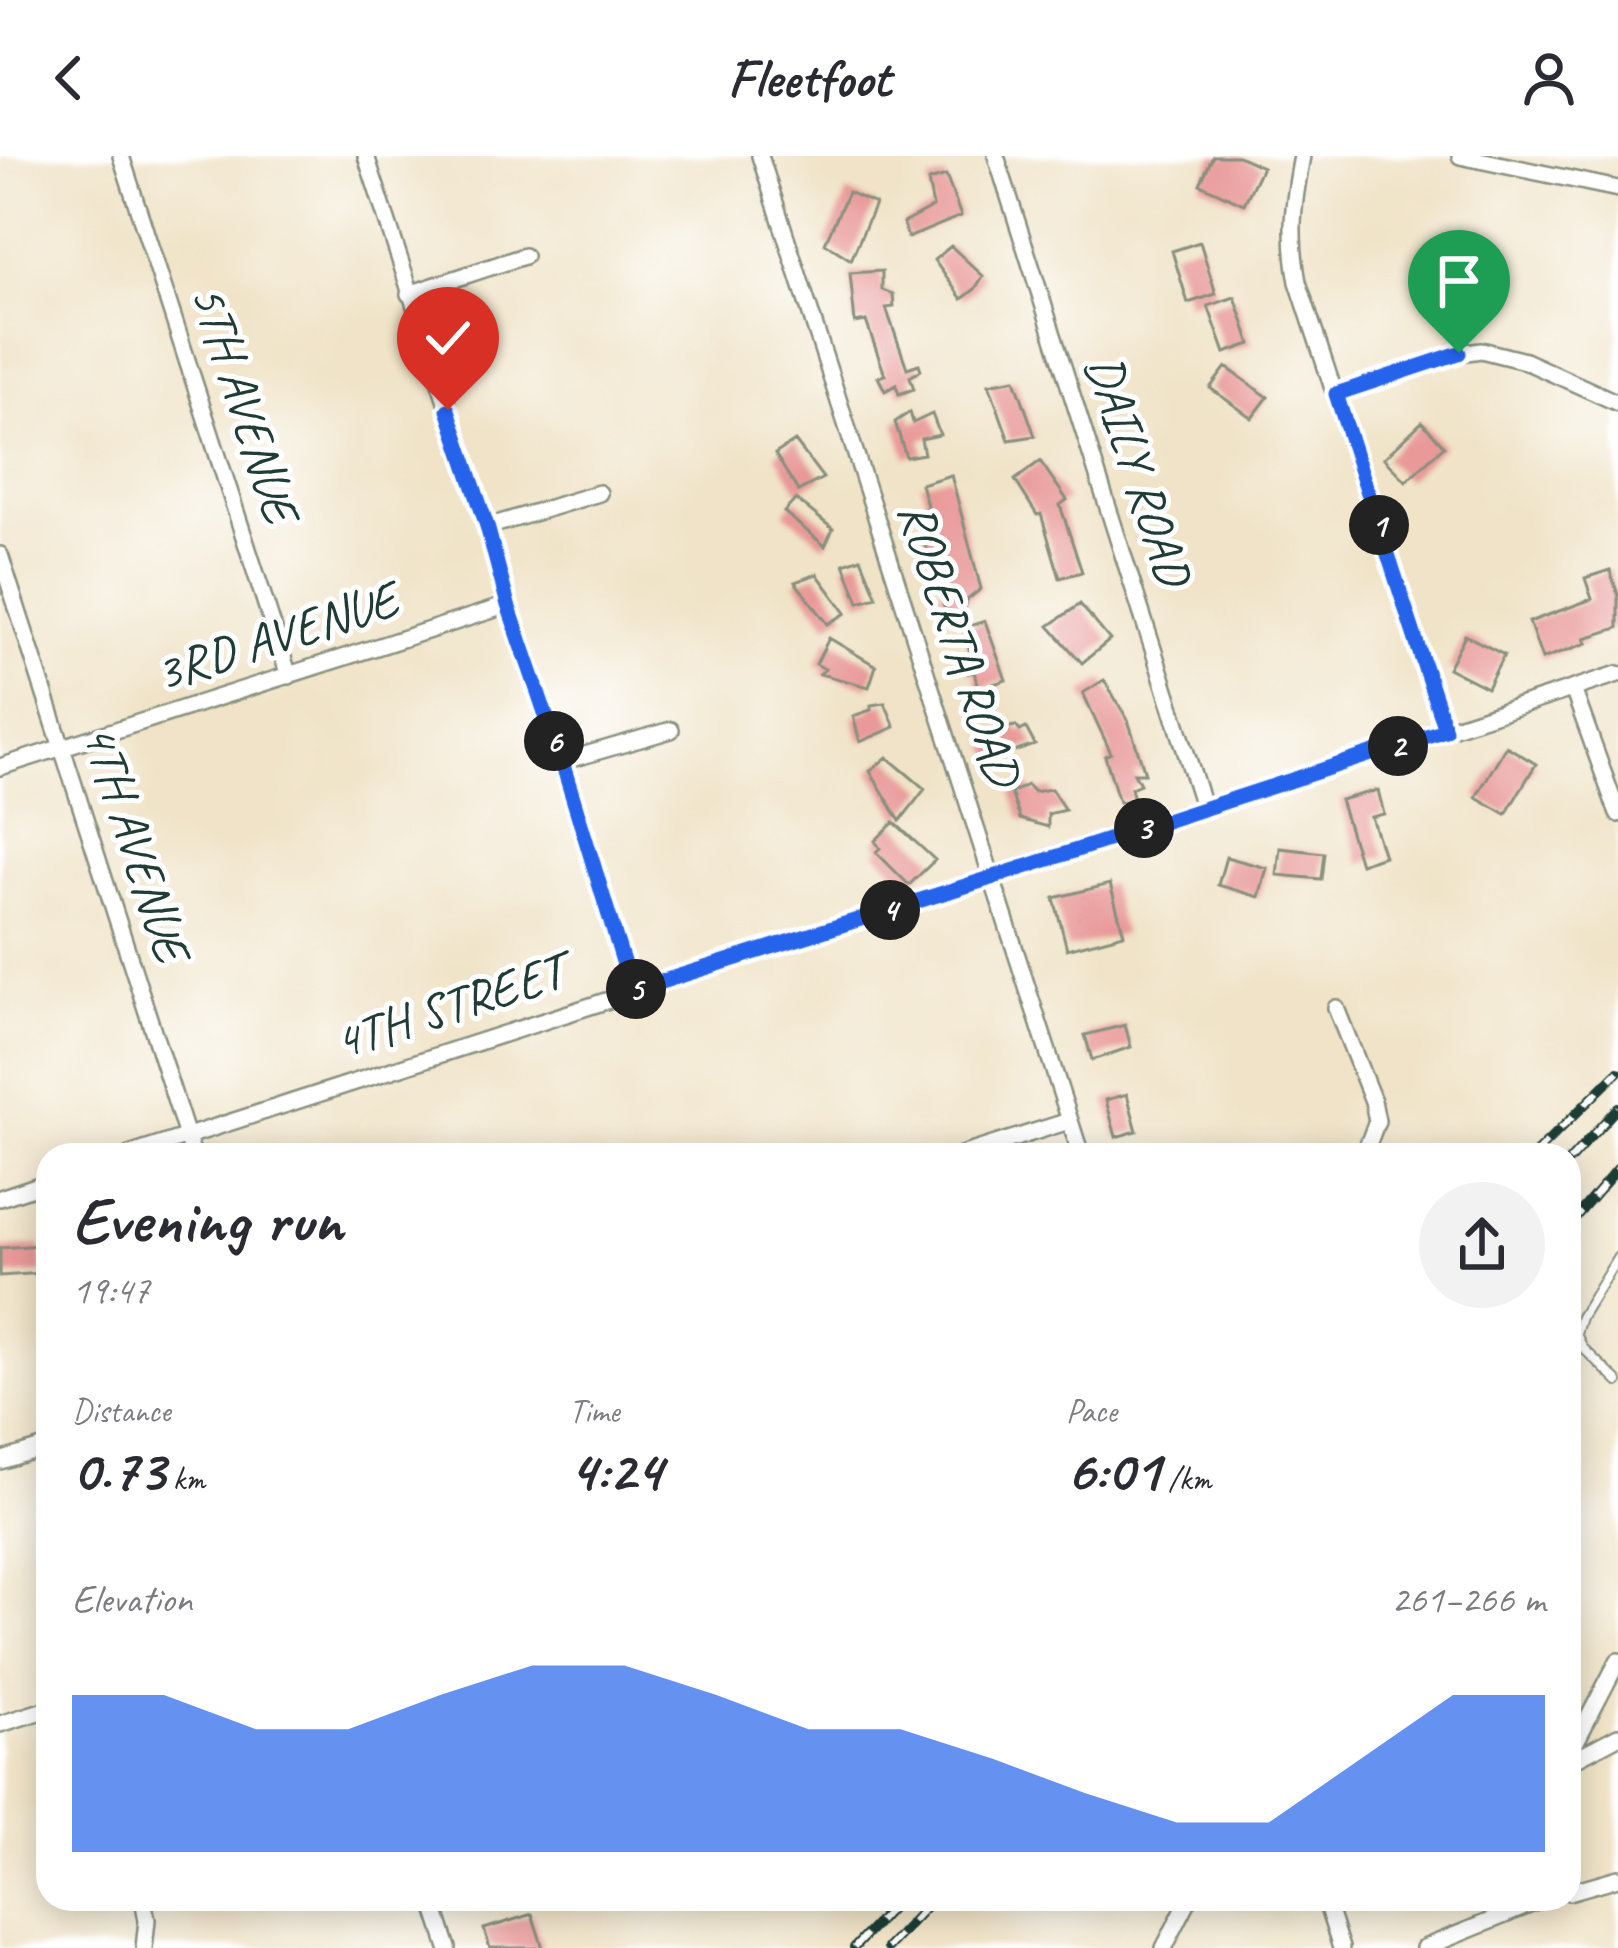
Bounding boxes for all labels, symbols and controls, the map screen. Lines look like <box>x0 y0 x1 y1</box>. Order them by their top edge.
text: Fleetfoot <box>728 44 890 112</box>
icon: back <box>36 45 102 111</box>
icon: person <box>1516 45 1582 111</box>
pin <box>1408 230 1510 353</box>
icon: arrive <box>1426 248 1492 314</box>
street label: 5TH AVENUE <box>177 276 315 535</box>
pin <box>397 287 499 410</box>
icon: check <box>415 305 481 371</box>
street label: DAILY ROAD <box>1072 347 1207 597</box>
street label: ROBERTA ROAD <box>884 493 1037 797</box>
pin: 1 <box>1349 495 1409 555</box>
text: 1 <box>1372 504 1386 546</box>
street label: 3RD AVENUE <box>147 565 411 705</box>
pin: 6 <box>524 711 584 771</box>
street label: 4TH AVENUE <box>68 715 206 974</box>
pin: 2 <box>1368 716 1428 776</box>
text: 6 <box>546 720 562 762</box>
text: 2 <box>1391 725 1405 767</box>
pin: 3 <box>1114 798 1174 858</box>
text: 3 <box>1137 807 1151 849</box>
pin: 4 <box>860 880 920 940</box>
text: 4 <box>883 889 897 931</box>
street label: 4TH STREET <box>326 935 584 1073</box>
pin: 5 <box>606 959 666 1019</box>
text: 5 <box>629 968 643 1010</box>
text: Evening run <box>72 1179 342 1262</box>
button: share <box>1419 1182 1545 1308</box>
text: 19:47 <box>72 1266 150 1315</box>
text: Distance <box>72 1390 170 1432</box>
text: Time <box>569 1390 620 1432</box>
text: Pace <box>1066 1390 1117 1432</box>
text: 0.73 <box>72 1432 165 1508</box>
text: 4:24 <box>569 1432 662 1508</box>
text: 6:01 <box>1066 1432 1160 1508</box>
text: km <box>165 1458 205 1500</box>
text: /km <box>1160 1458 1211 1500</box>
text: Elevation <box>72 1575 192 1624</box>
text: 261–266 m <box>1391 1575 1545 1624</box>

